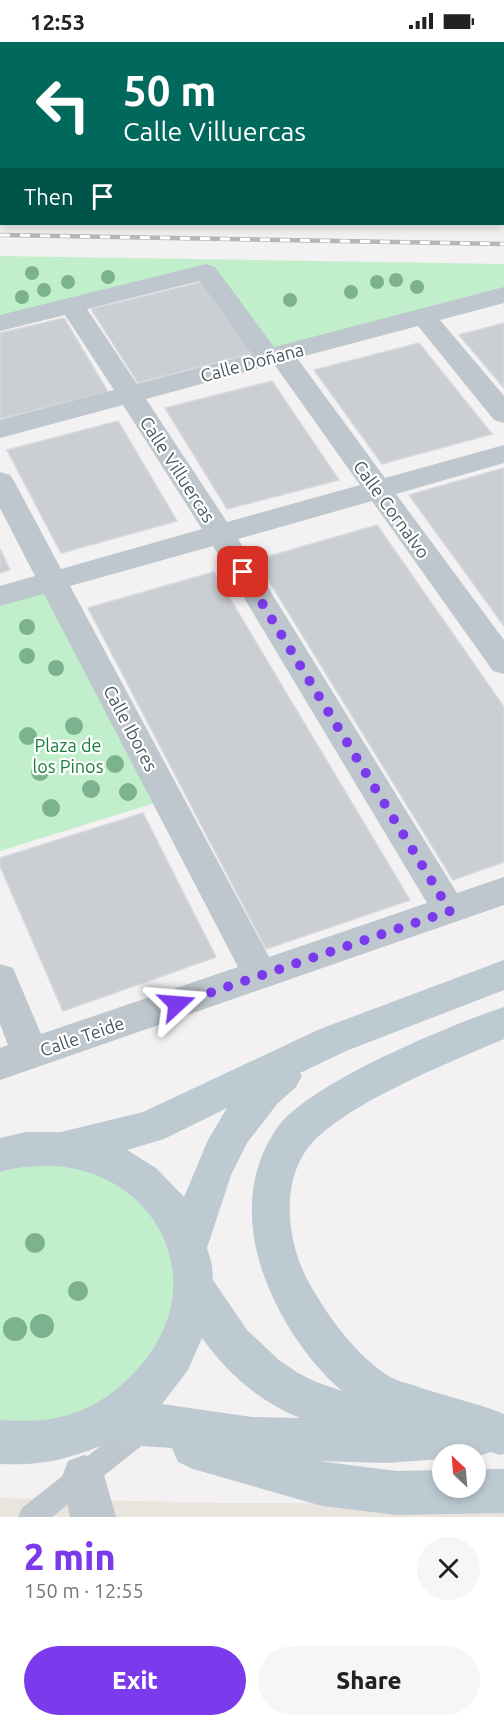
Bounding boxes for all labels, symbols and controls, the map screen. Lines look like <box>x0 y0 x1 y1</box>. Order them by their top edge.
text: 12:53 <box>30 9 85 34</box>
icon: left <box>24 66 102 144</box>
text: 50 m <box>123 67 217 114</box>
text: Calle Villuercas <box>123 116 306 146</box>
icon: arrive <box>86 180 119 213</box>
text: Then <box>24 184 74 209</box>
street label: Calle Doñana <box>198 339 306 385</box>
street label: Calle Villuercas <box>136 412 220 526</box>
street label: Calle Cornalvo <box>350 456 434 562</box>
pin <box>217 546 268 597</box>
icon: arrive <box>226 555 259 588</box>
street label: Calle Ibores <box>100 682 162 774</box>
park label: Plaza de los Pinos <box>33 735 104 776</box>
position arrow <box>145 972 209 1036</box>
street label: Calle Teide <box>37 1012 127 1060</box>
north arrow <box>432 1444 486 1498</box>
map controls <box>432 1444 486 1498</box>
text: 2 min <box>24 1536 116 1577</box>
button: close <box>417 1537 480 1600</box>
text: 150 m · 12:55 <box>24 1579 144 1602</box>
button: Exit <box>24 1646 246 1715</box>
button: Share <box>258 1646 480 1715</box>

